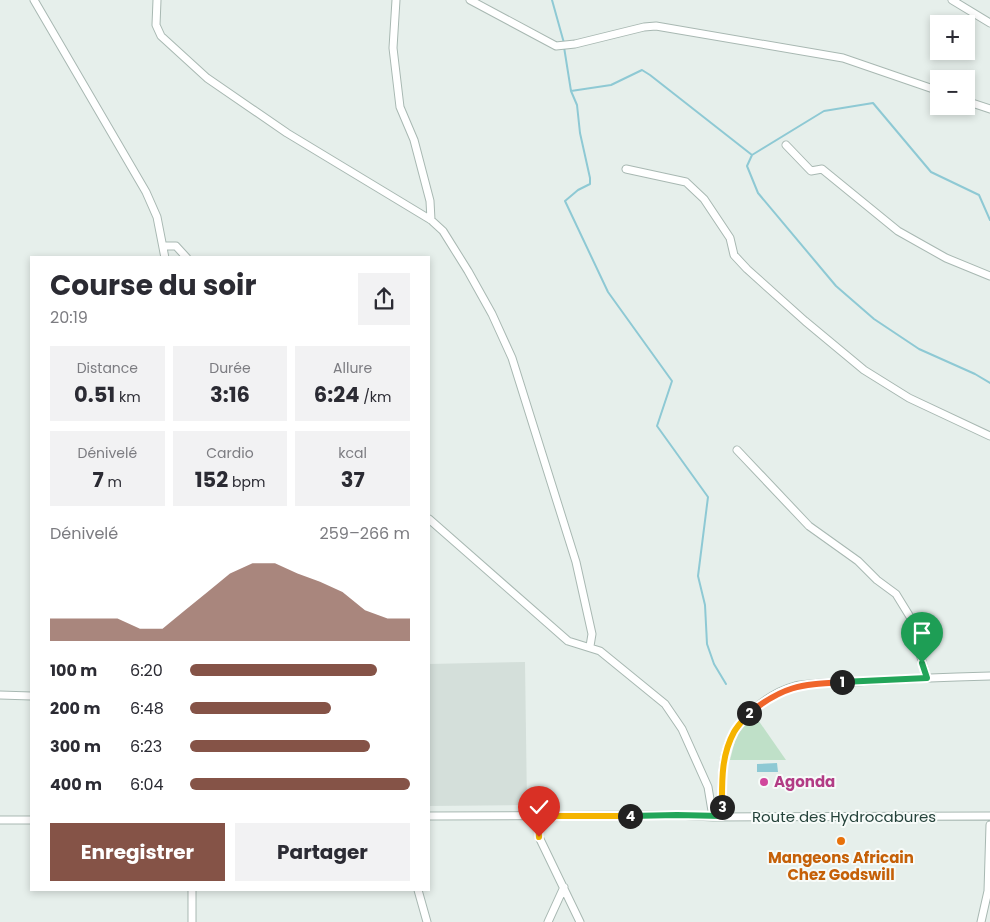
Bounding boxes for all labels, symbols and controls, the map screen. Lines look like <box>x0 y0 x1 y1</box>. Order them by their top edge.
map controls <box>930 15 975 115</box>
button: + <box>930 15 975 60</box>
button: − <box>930 70 975 115</box>
text: Course du soir <box>50 266 256 305</box>
button: share <box>358 273 410 325</box>
text: 20:19 <box>50 306 88 329</box>
text: Distance <box>77 358 138 378</box>
text: Durée <box>209 358 251 378</box>
text: Allure <box>333 358 372 378</box>
text: 0.51 <box>74 380 115 409</box>
text: 3:16 <box>210 380 250 409</box>
text: 6:24 <box>314 380 359 409</box>
text: km <box>115 387 141 407</box>
text: /km <box>359 387 391 407</box>
text: Dénivelé <box>78 443 137 463</box>
text: Cardio <box>206 443 254 463</box>
text: kcal <box>338 443 367 463</box>
text: 7 <box>93 465 104 494</box>
text: 152 <box>195 465 228 494</box>
text: 37 <box>341 465 365 494</box>
text: m <box>104 472 122 492</box>
text: bpm <box>228 472 265 492</box>
text: Dénivelé <box>50 522 118 545</box>
text: 259–266 m <box>320 522 410 545</box>
pin <box>901 612 943 663</box>
icon: arrive <box>908 619 936 647</box>
text: 100 m <box>50 659 97 682</box>
text: 6:20 <box>130 659 163 682</box>
pin: 1 <box>830 670 854 694</box>
text: 1 <box>840 672 845 692</box>
text: 200 m <box>50 697 100 720</box>
text: 6:48 <box>130 697 164 720</box>
pin: 2 <box>736 700 762 726</box>
text: 2 <box>746 703 754 723</box>
text: 300 m <box>50 735 101 758</box>
text: 6:23 <box>130 735 162 758</box>
place label: Agonda <box>774 771 835 792</box>
text: 400 m <box>50 773 102 796</box>
text: 6:04 <box>130 773 164 796</box>
marker: Agonda <box>758 776 770 788</box>
pin <box>518 786 560 837</box>
icon: check <box>525 793 553 821</box>
pin: 3 <box>710 794 734 820</box>
text: 3 <box>718 797 727 817</box>
pin: 4 <box>618 804 642 828</box>
text: 4 <box>626 806 635 826</box>
street label: Route des Hydrocabures <box>752 806 936 827</box>
button: Enregistrer <box>50 823 225 881</box>
button: Partager <box>235 823 410 881</box>
marker: Mangeons Africain Chez Godswill <box>835 835 847 847</box>
place label: Mangeons Africain Chez Godswill <box>768 847 914 885</box>

